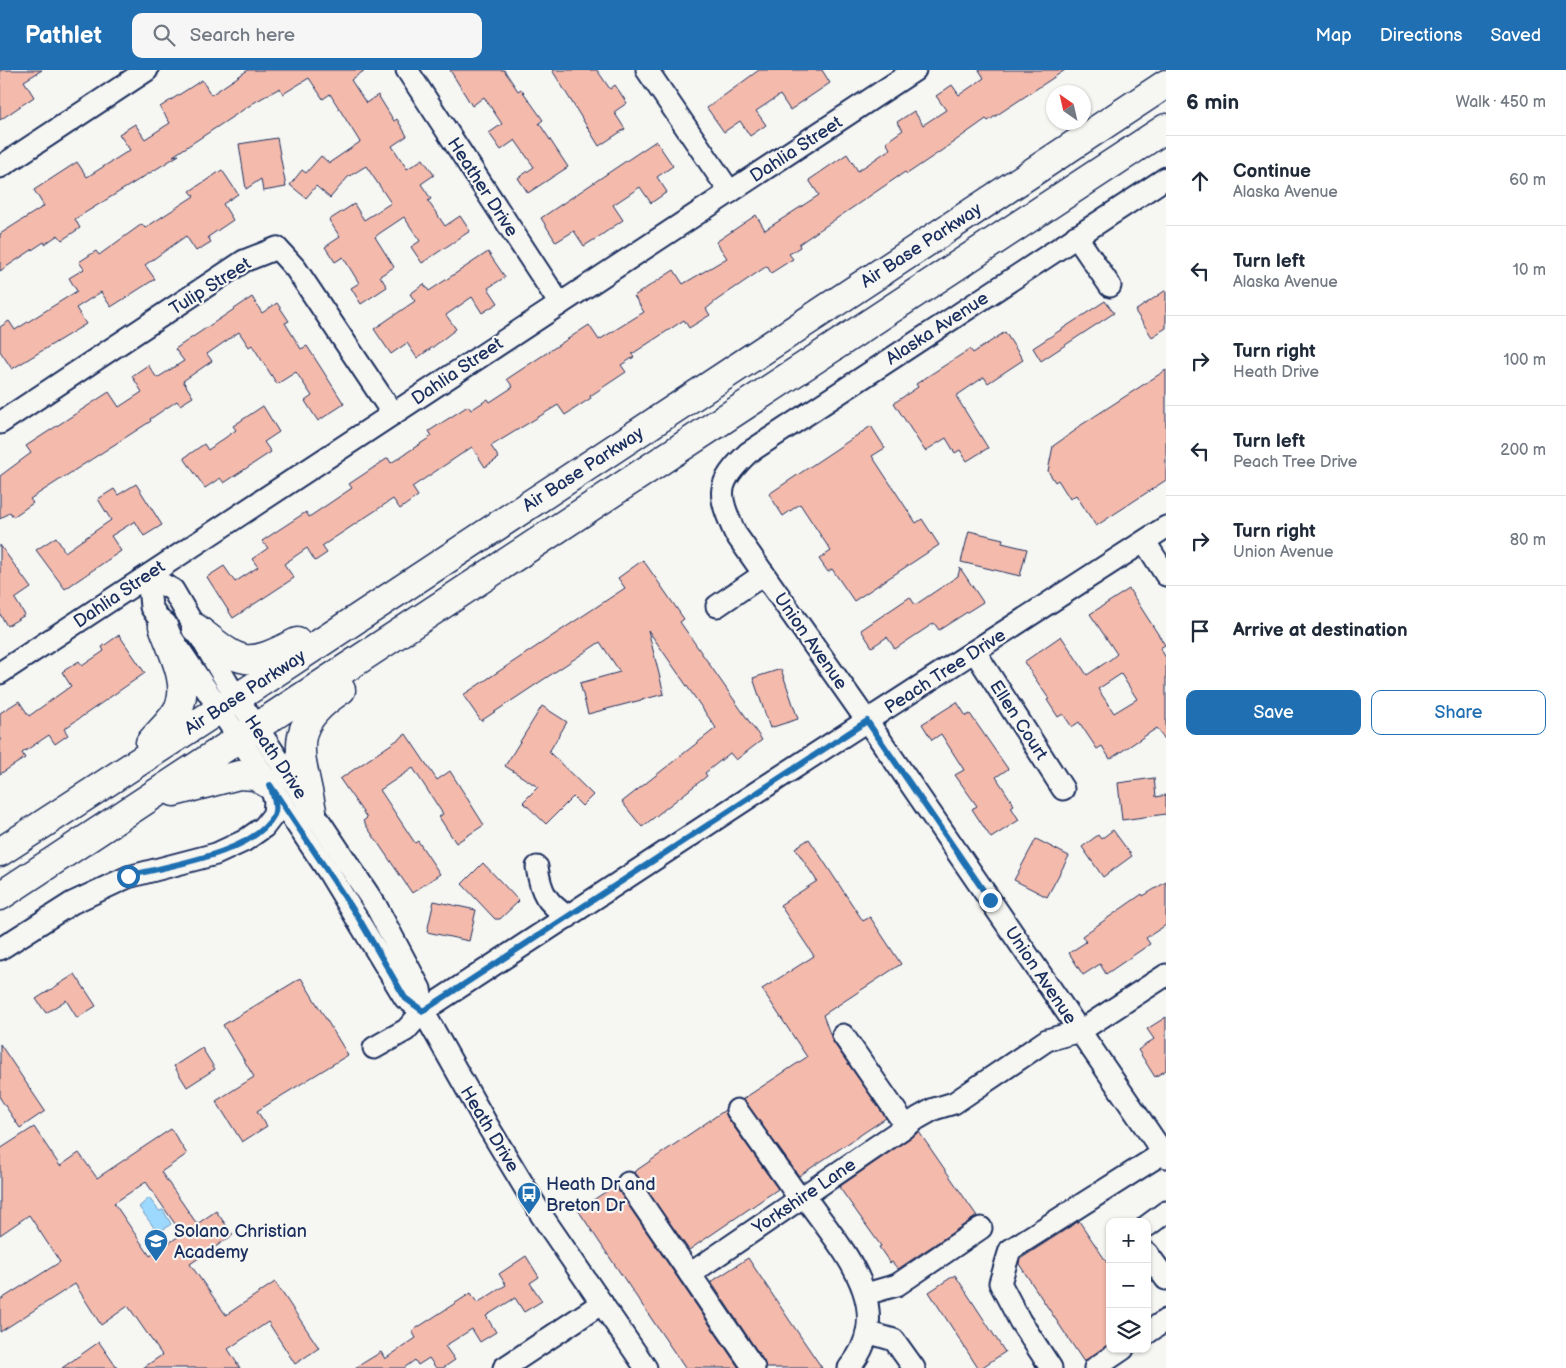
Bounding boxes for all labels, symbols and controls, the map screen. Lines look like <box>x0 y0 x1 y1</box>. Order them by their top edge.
search box <box>132 13 482 58</box>
text: Pathlet <box>25 21 102 50</box>
icon: search <box>150 21 178 49</box>
text: Search here <box>190 24 295 47</box>
text: Map <box>1316 25 1352 46</box>
text: Directions <box>1380 25 1462 46</box>
text: Saved <box>1490 25 1541 46</box>
north arrow <box>1046 85 1091 130</box>
text: 6 min <box>1186 90 1239 115</box>
text: Walk · 450 m <box>1456 93 1546 112</box>
street label: Dahlia Street <box>746 112 847 187</box>
street label: Heather Drive <box>443 134 523 241</box>
text: Continue <box>1233 160 1311 183</box>
icon: ahead <box>1186 167 1214 195</box>
text: 60 m <box>1509 171 1546 190</box>
text: Alaska Avenue <box>1233 183 1338 202</box>
street label: Air Base Parkway <box>857 198 986 292</box>
text: Turn left <box>1233 250 1305 273</box>
street label: Tulip Street <box>166 253 255 320</box>
icon: left <box>1186 257 1214 285</box>
text: 10 m <box>1513 261 1546 280</box>
text: Alaska Avenue <box>1233 273 1338 292</box>
street label: Alaska Avenue <box>882 287 993 369</box>
street label: Dahlia Street <box>408 333 507 410</box>
text: Turn right <box>1233 340 1316 363</box>
icon: right <box>1186 347 1214 375</box>
text: 100 m <box>1503 351 1546 370</box>
text: Heath Drive <box>1233 363 1319 382</box>
street label: Air Base Parkway <box>519 422 648 516</box>
text: Turn left <box>1233 430 1305 453</box>
icon: left <box>1186 437 1214 465</box>
text: 200 m <box>1500 441 1546 460</box>
text: Peach Tree Drive <box>1233 453 1357 472</box>
text: Turn right <box>1233 520 1316 543</box>
icon: right <box>1186 527 1214 555</box>
text: 80 m <box>1510 531 1546 550</box>
text: Union Avenue <box>1233 543 1334 562</box>
street label: Dahlia Street <box>70 556 169 633</box>
street label: Union Avenue <box>770 589 852 694</box>
icon: arrive <box>1186 617 1214 645</box>
text: Arrive at destination <box>1233 619 1408 642</box>
street label: Peach Tree Drive <box>881 624 1010 718</box>
street label: Air Base Parkway <box>181 645 310 739</box>
street label: Ellen Court <box>985 677 1052 764</box>
button: Save <box>1186 690 1361 735</box>
button: Share <box>1371 690 1546 735</box>
street label: Heath Drive <box>240 711 312 803</box>
route start <box>117 865 140 888</box>
route end <box>979 889 1002 912</box>
street label: Union Avenue <box>1000 922 1081 1028</box>
street label: Heath Drive <box>456 1082 524 1176</box>
street label: Yorkshire Lane <box>748 1154 860 1239</box>
place label: Heath Dr and Breton Dr <box>546 1174 656 1216</box>
bus stop icon: Heath Dr and Breton Dr <box>516 1181 542 1215</box>
map controls <box>1106 1218 1151 1353</box>
button: + <box>1106 1218 1151 1263</box>
place label: Solano Christian Academy <box>174 1221 307 1263</box>
school or university icon: Solano Christian Academy <box>143 1228 169 1262</box>
button: − <box>1106 1263 1151 1308</box>
button: layers <box>1106 1308 1151 1353</box>

